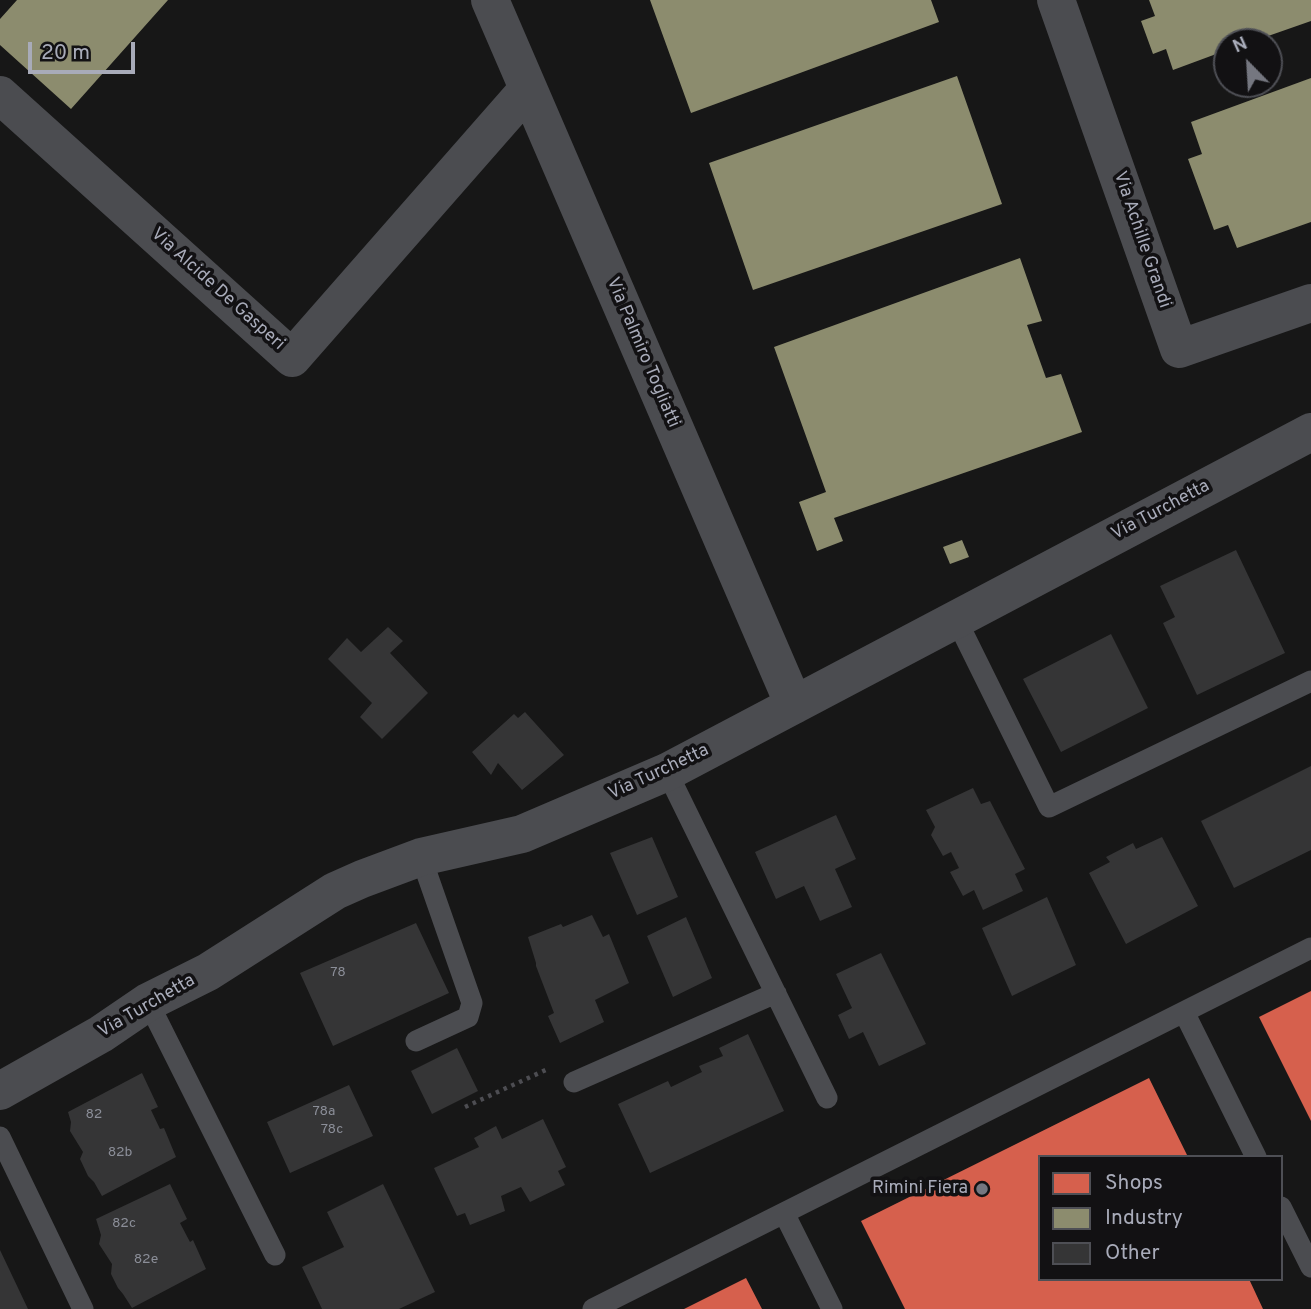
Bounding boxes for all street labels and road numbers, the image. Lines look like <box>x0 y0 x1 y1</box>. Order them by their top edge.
street label: Via Achille Grandi <box>1108 169 1174 311</box>
street label: Via Alcide De Gasperi <box>146 224 288 356</box>
street label: Via Palmiro Togliatti <box>601 275 683 431</box>
street label: Via Turchetta <box>1108 476 1214 546</box>
street label: Via Turchetta <box>605 740 713 806</box>
street label: Via Turchetta <box>95 971 199 1043</box>

